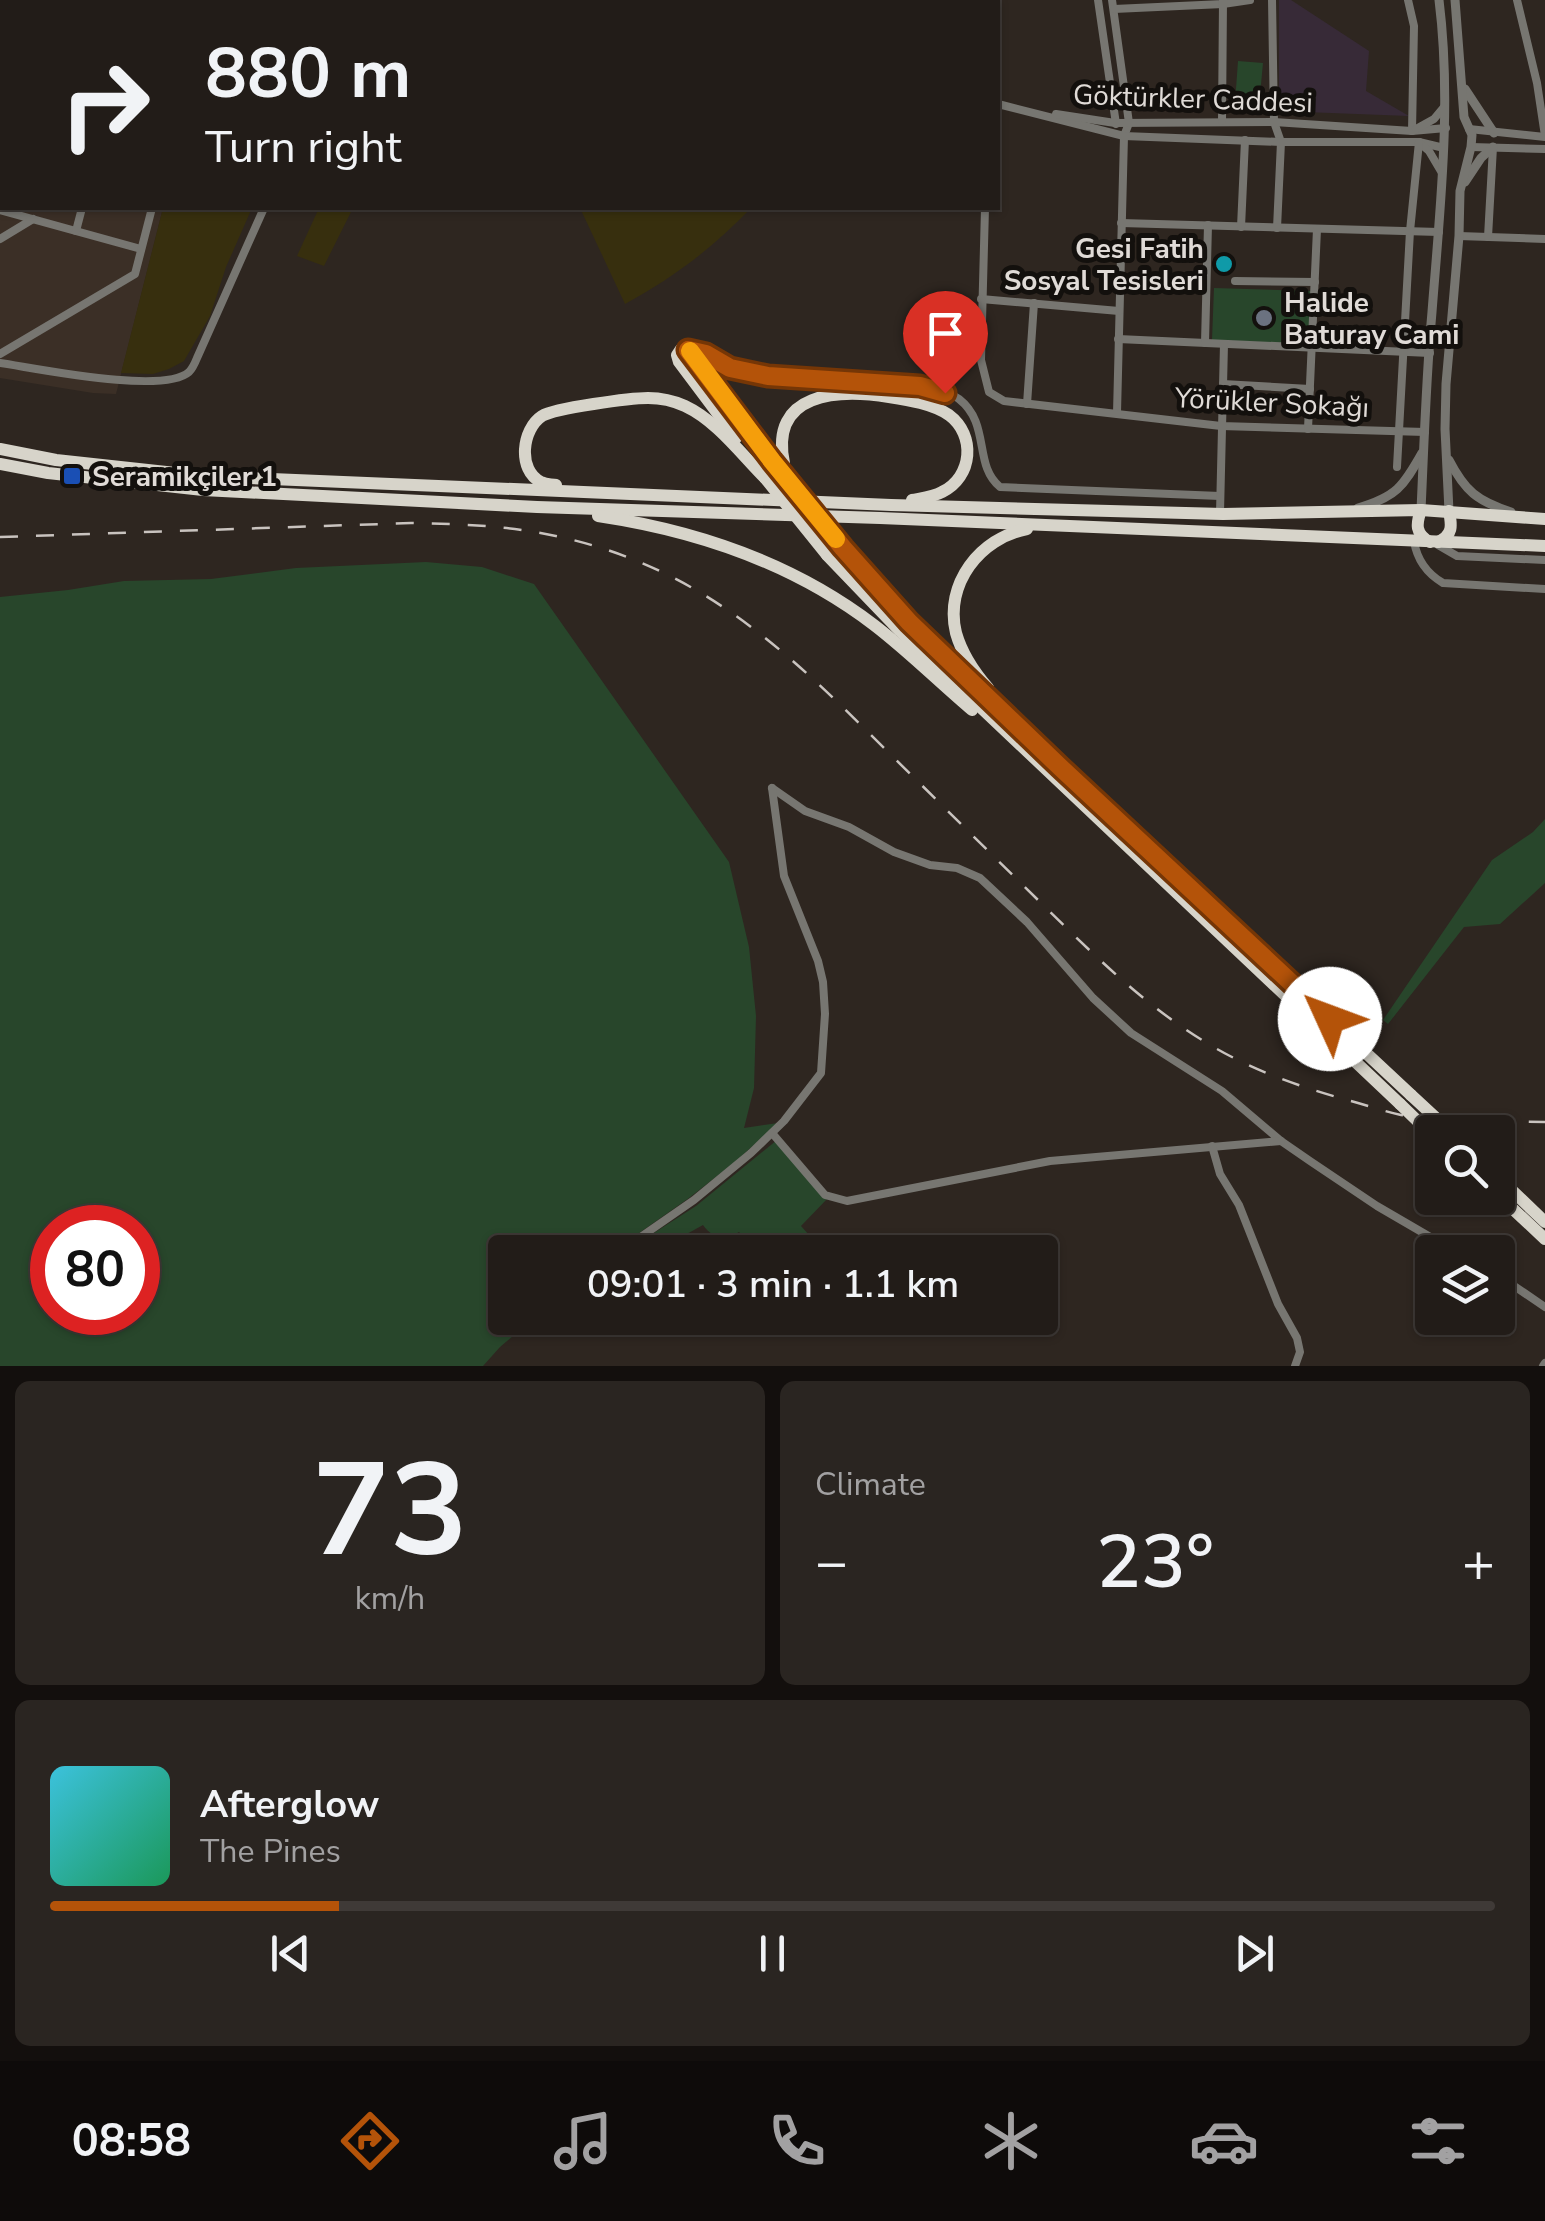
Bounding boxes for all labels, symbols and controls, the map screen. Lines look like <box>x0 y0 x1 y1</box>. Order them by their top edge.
text: 880 m <box>205 26 411 122</box>
icon: right <box>40 40 170 170</box>
street label: Göktürkler Caddesi <box>1072 76 1314 122</box>
text: Turn right <box>205 117 402 178</box>
place label: Gesi Fatih Sosyal Tesisleri <box>1004 230 1204 300</box>
marker: Gesi Fatih Sosyal Tesisleri <box>1213 253 1235 275</box>
place label: Halide Baturay Cami <box>1284 284 1459 354</box>
pin <box>903 291 988 394</box>
icon: arrive <box>918 306 973 361</box>
marker: Halide Baturay Cami <box>1253 307 1275 329</box>
street label: Yörükler Sokağı <box>1173 379 1370 427</box>
place label: Seramikçiler 1 <box>92 458 277 496</box>
marker: Seramikçiler 1 <box>61 465 83 487</box>
position arrow <box>1278 967 1382 1071</box>
map controls <box>1415 1115 1515 1335</box>
button: search <box>1415 1115 1515 1215</box>
speed limit sign: 80 <box>30 1205 160 1335</box>
button: layers <box>1415 1235 1515 1335</box>
text: 09:01 · 3 min · 1.1 km <box>587 1259 959 1310</box>
text: 73 <box>312 1423 468 1600</box>
text: Climate <box>815 1463 926 1506</box>
text: 23° <box>1096 1511 1214 1613</box>
text: − <box>815 1525 848 1600</box>
text: + <box>1462 1525 1495 1600</box>
text: km/h <box>355 1577 425 1620</box>
text: Afterglow <box>200 1779 379 1830</box>
text: The Pines <box>200 1830 341 1873</box>
icon: previous <box>263 1926 318 1981</box>
icon: pause <box>745 1926 800 1981</box>
icon: next <box>1227 1926 1282 1981</box>
icon: directions <box>335 2106 405 2176</box>
icon: music <box>548 2106 618 2176</box>
icon: phone <box>762 2106 832 2176</box>
icon: climate <box>976 2106 1046 2176</box>
icon: car <box>1189 2106 1259 2176</box>
icon: filters <box>1403 2106 1473 2176</box>
text: 08:58 <box>72 2111 191 2172</box>

